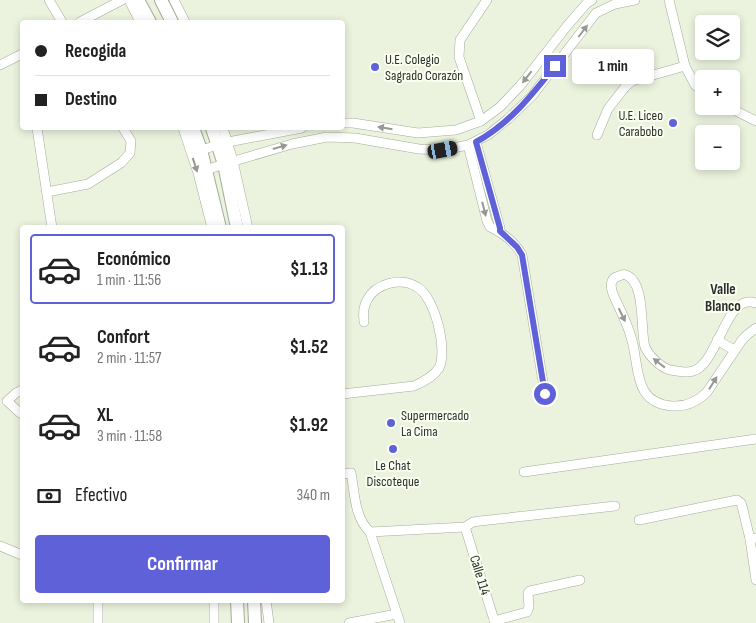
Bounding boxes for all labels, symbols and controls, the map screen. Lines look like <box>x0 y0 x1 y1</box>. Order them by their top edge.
map controls <box>695 15 740 170</box>
button: layers <box>695 15 740 60</box>
one-way arrow <box>577 25 588 38</box>
text: Recogida <box>65 40 126 63</box>
callout: 1 min <box>572 48 655 84</box>
place label: U.E. Colegio Sagrado Corazón <box>385 51 463 84</box>
route end <box>544 55 566 77</box>
text: 1 min <box>598 57 628 76</box>
marker: U.E. Colegio Sagrado Corazón <box>369 61 381 73</box>
one-way arrow <box>522 70 533 83</box>
button: + <box>695 70 740 115</box>
text: Destino <box>65 88 117 111</box>
place label: U.E. Liceo Carabobo <box>618 107 663 140</box>
marker: U.E. Liceo Carabobo <box>667 117 679 129</box>
one-way arrow <box>377 124 393 132</box>
button: − <box>695 125 740 170</box>
car <box>426 140 459 160</box>
one-way arrow <box>272 143 287 151</box>
one-way arrow <box>192 157 200 172</box>
one-way arrow <box>480 201 488 216</box>
icon: car <box>37 247 82 292</box>
text: Económico <box>97 248 171 271</box>
text: $1.13 <box>290 258 328 281</box>
text: 1 min · 11:56 <box>97 271 161 290</box>
district label: Valle Blanco <box>705 280 741 316</box>
one-way arrow <box>618 308 626 322</box>
icon: car <box>37 325 82 370</box>
text: Confort <box>97 326 150 349</box>
text: $1.52 <box>289 336 328 359</box>
text: 2 min · 11:57 <box>97 349 161 368</box>
one-way arrow <box>653 357 666 368</box>
one-way arrow <box>708 377 717 390</box>
route start <box>534 383 556 405</box>
icon: car <box>37 403 82 448</box>
text: XL <box>97 404 113 427</box>
place label: Supermercado La Cima <box>401 407 469 440</box>
text: $1.92 <box>289 414 328 437</box>
marker: Supermercado La Cima <box>385 417 397 429</box>
text: 3 min · 11:58 <box>97 427 162 446</box>
marker: Le Chat Discoteque <box>387 443 399 455</box>
place label: Le Chat Discoteque <box>367 457 419 490</box>
icon: cash <box>35 482 63 510</box>
text: Efectivo <box>75 484 127 507</box>
text: 340 m <box>297 486 330 505</box>
button: Confirmar <box>35 535 330 593</box>
street label: Calle 114 <box>466 553 494 597</box>

